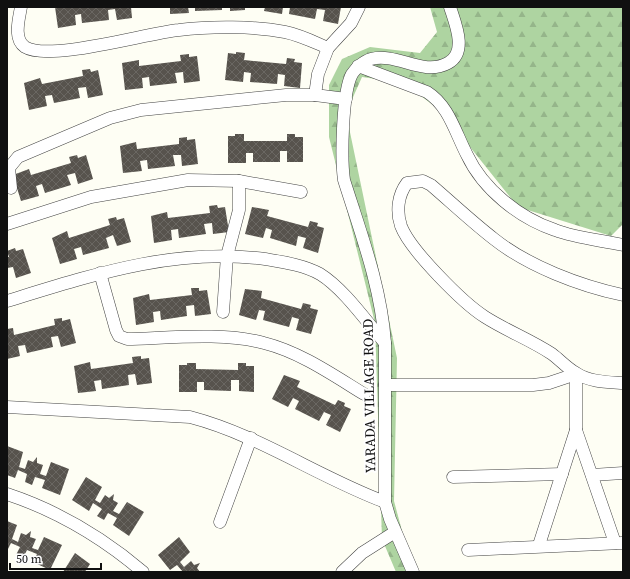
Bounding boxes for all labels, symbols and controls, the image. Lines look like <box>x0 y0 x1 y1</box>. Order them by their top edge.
street label: YARADA VILLAGE ROAD <box>358 318 380 473</box>
scale bar <box>10 545 101 571</box>
text: 50 m <box>16 551 42 567</box>

